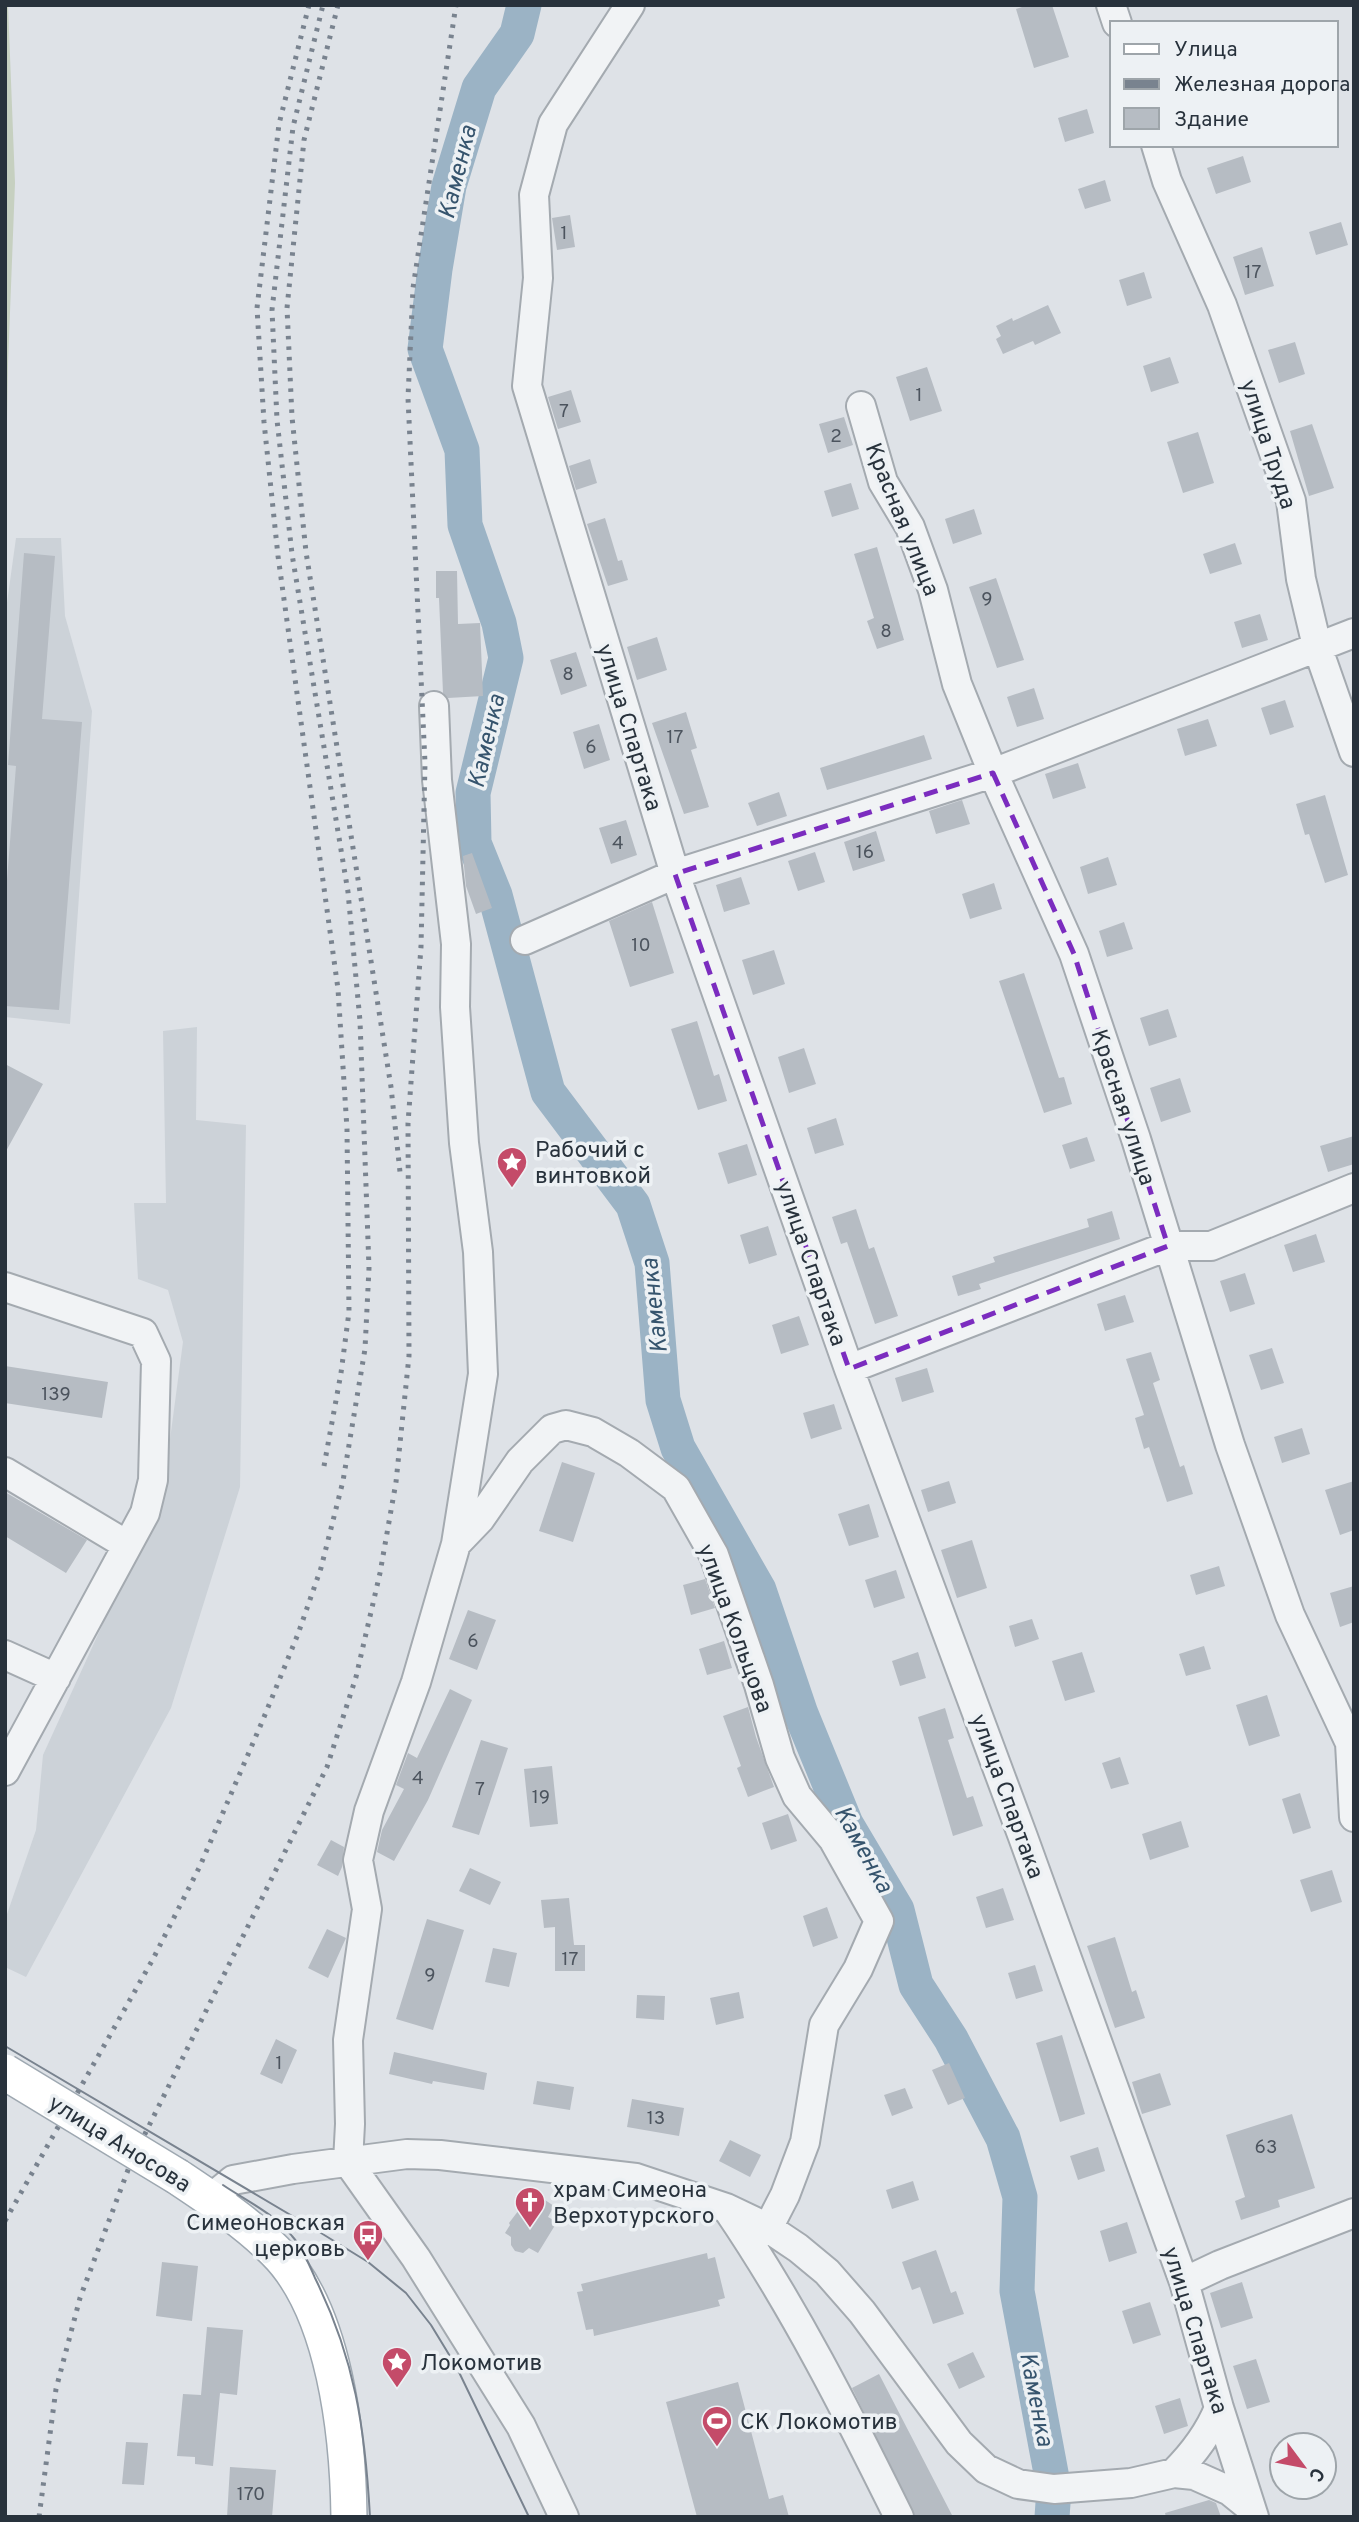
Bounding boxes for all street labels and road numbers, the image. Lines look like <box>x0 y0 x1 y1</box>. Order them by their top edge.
street label: улица Труда <box>1232 376 1301 513</box>
street label: Красная улица <box>857 439 945 601</box>
street label: улица Спартака <box>588 641 667 815</box>
street label: Красная улица <box>1083 1026 1161 1190</box>
street label: улица Спартака <box>768 1177 852 1350</box>
street label: улица Кольцова <box>690 1540 778 1717</box>
street label: улица Спартака <box>962 1710 1049 1883</box>
street label: улица Аносова <box>42 2090 195 2201</box>
street label: улица Спартака <box>1154 2244 1233 2418</box>

